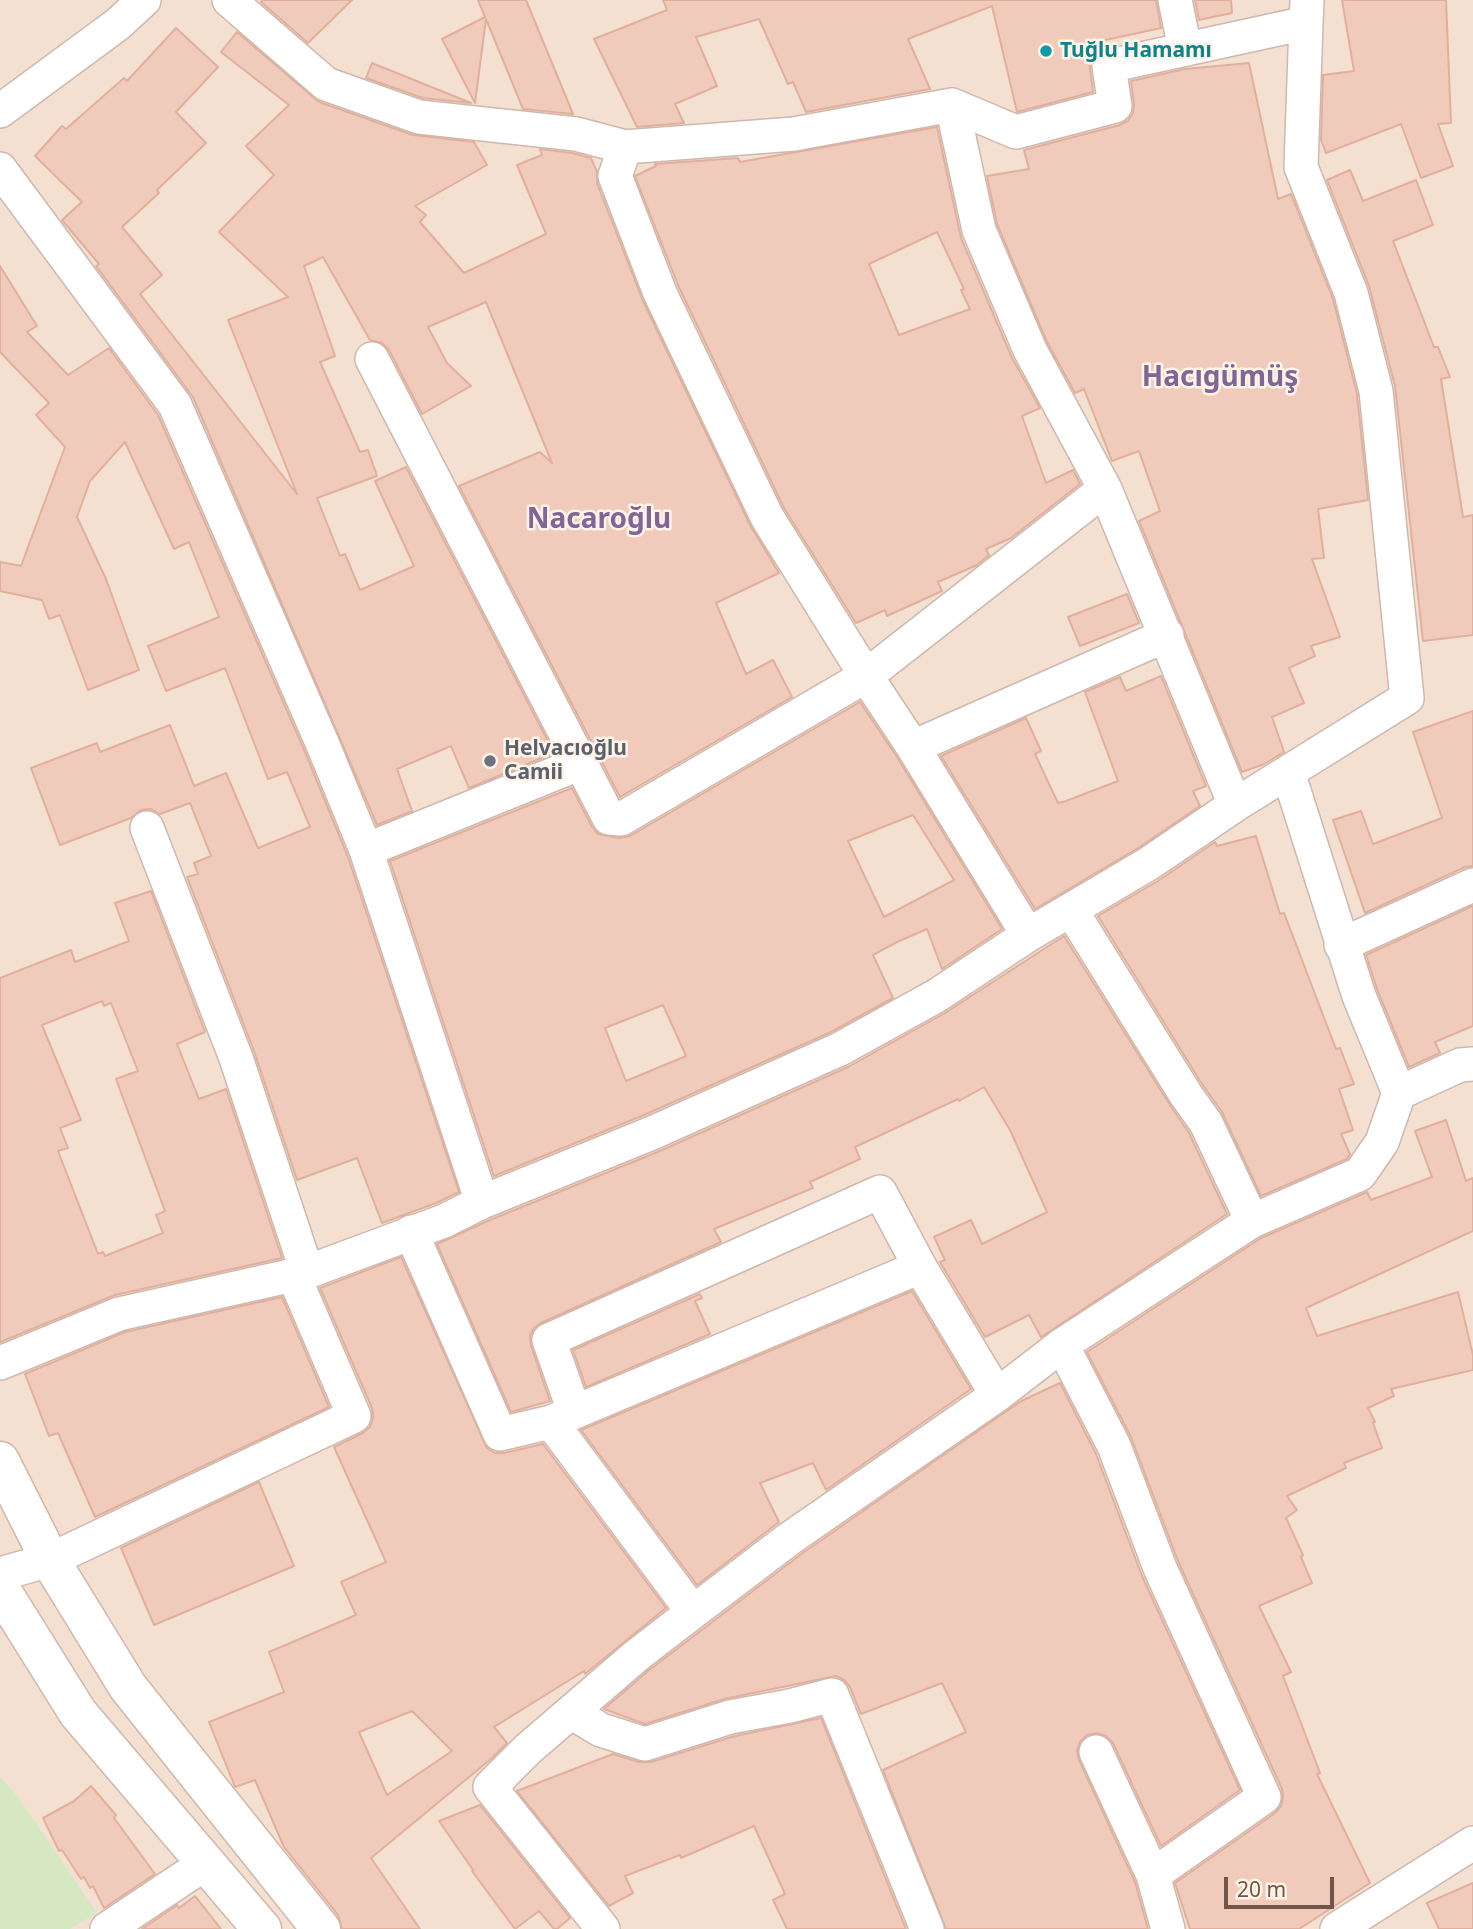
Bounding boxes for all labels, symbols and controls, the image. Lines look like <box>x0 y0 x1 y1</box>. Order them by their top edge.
place label: Tuğlu Hamamı <box>1060 38 1212 64</box>
marker: Tuğlu Hamamı <box>1038 43 1054 59</box>
district label: Hacıgümüş <box>1142 361 1298 395</box>
district label: Nacaroğlu <box>527 503 671 537</box>
place label: Helvacıoğlu Camii <box>504 736 627 786</box>
marker: Helvacıoğlu Camii <box>482 753 498 769</box>
scale bar <box>1228 1862 1338 1906</box>
text: 20 m <box>1237 1875 1286 1903</box>

